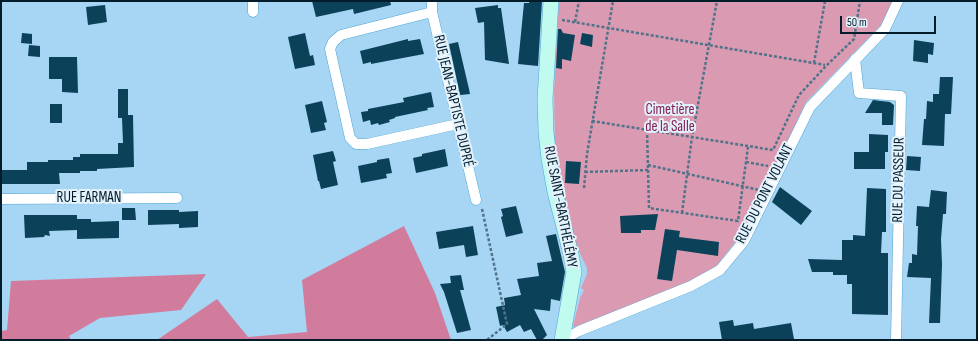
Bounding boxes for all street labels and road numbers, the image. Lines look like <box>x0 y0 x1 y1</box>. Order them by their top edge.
street label: RUE JEAN-BAPTISTE DUPRÉ <box>429 33 477 169</box>
street label: RUE DU PASSEUR <box>889 137 909 223</box>
street label: RUE DU PONT VOLANT <box>732 141 798 247</box>
street label: RUE SAINT-BARTHÉLÉMY <box>539 145 581 269</box>
street label: RUE FARMAN <box>57 189 121 207</box>

